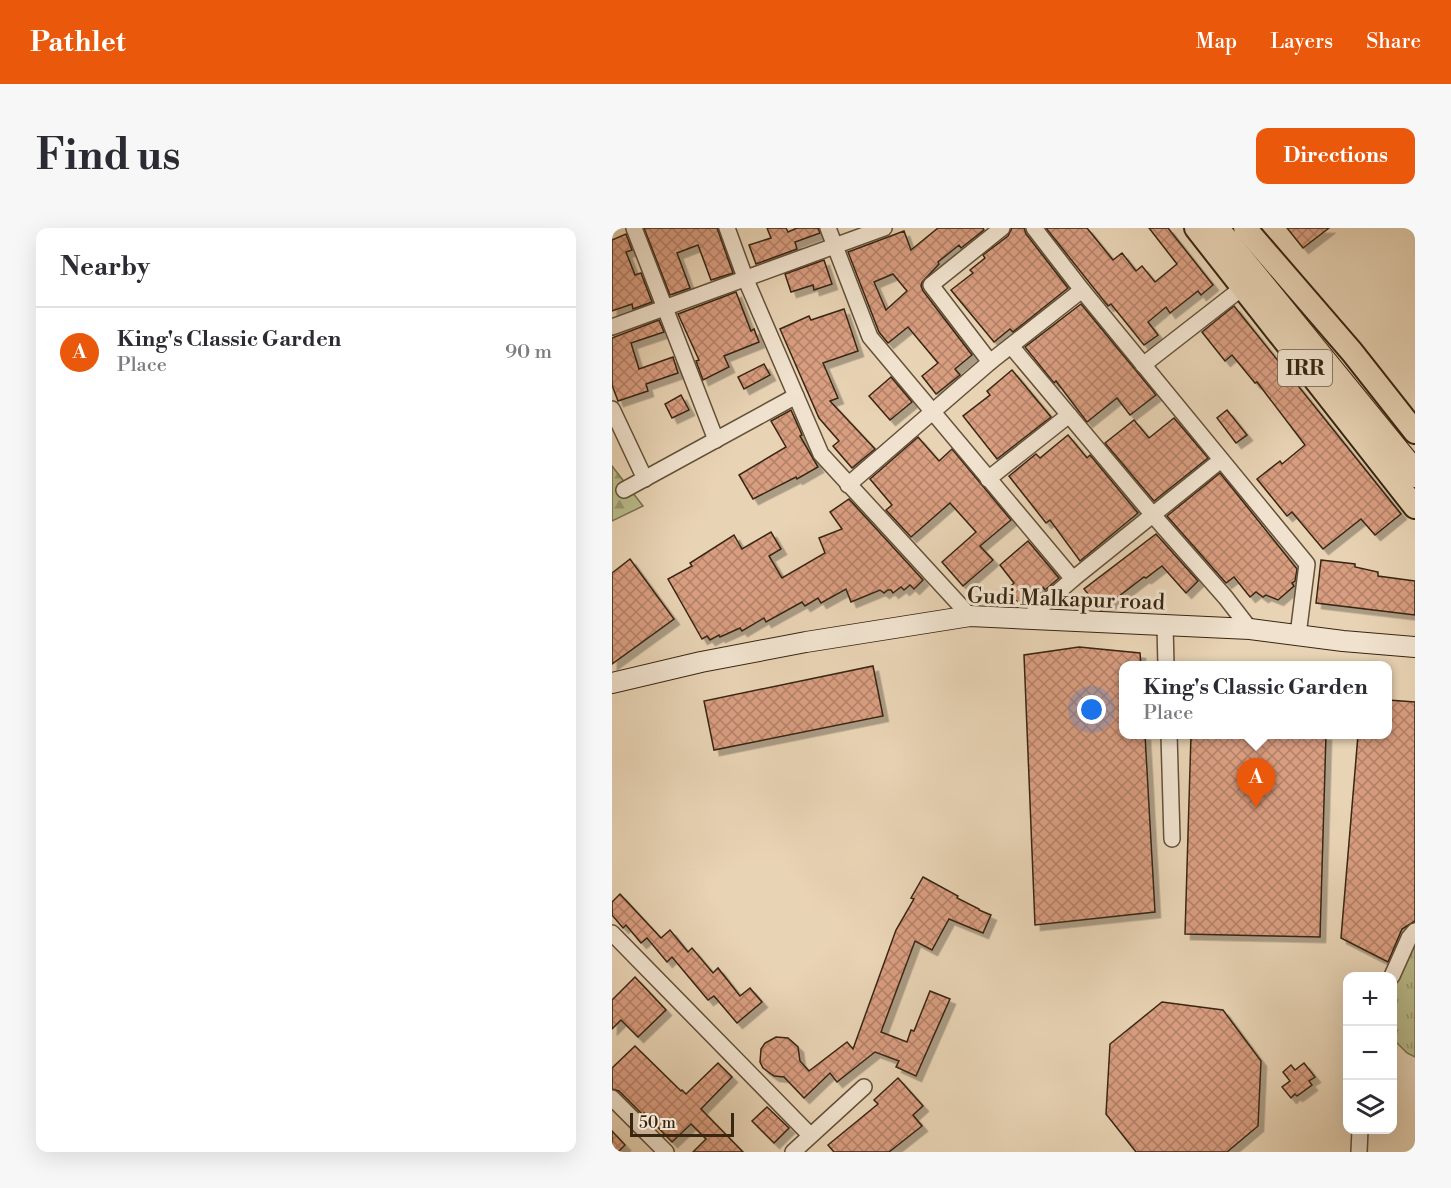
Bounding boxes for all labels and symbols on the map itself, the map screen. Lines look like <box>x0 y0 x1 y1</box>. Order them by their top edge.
road number: IRR <box>1278 350 1332 386</box>
street label: Gudi Malkapur road <box>967 583 1166 616</box>
your location <box>1077 695 1106 724</box>
pin: A <box>1236 758 1276 808</box>
scale bar <box>630 1110 734 1138</box>

